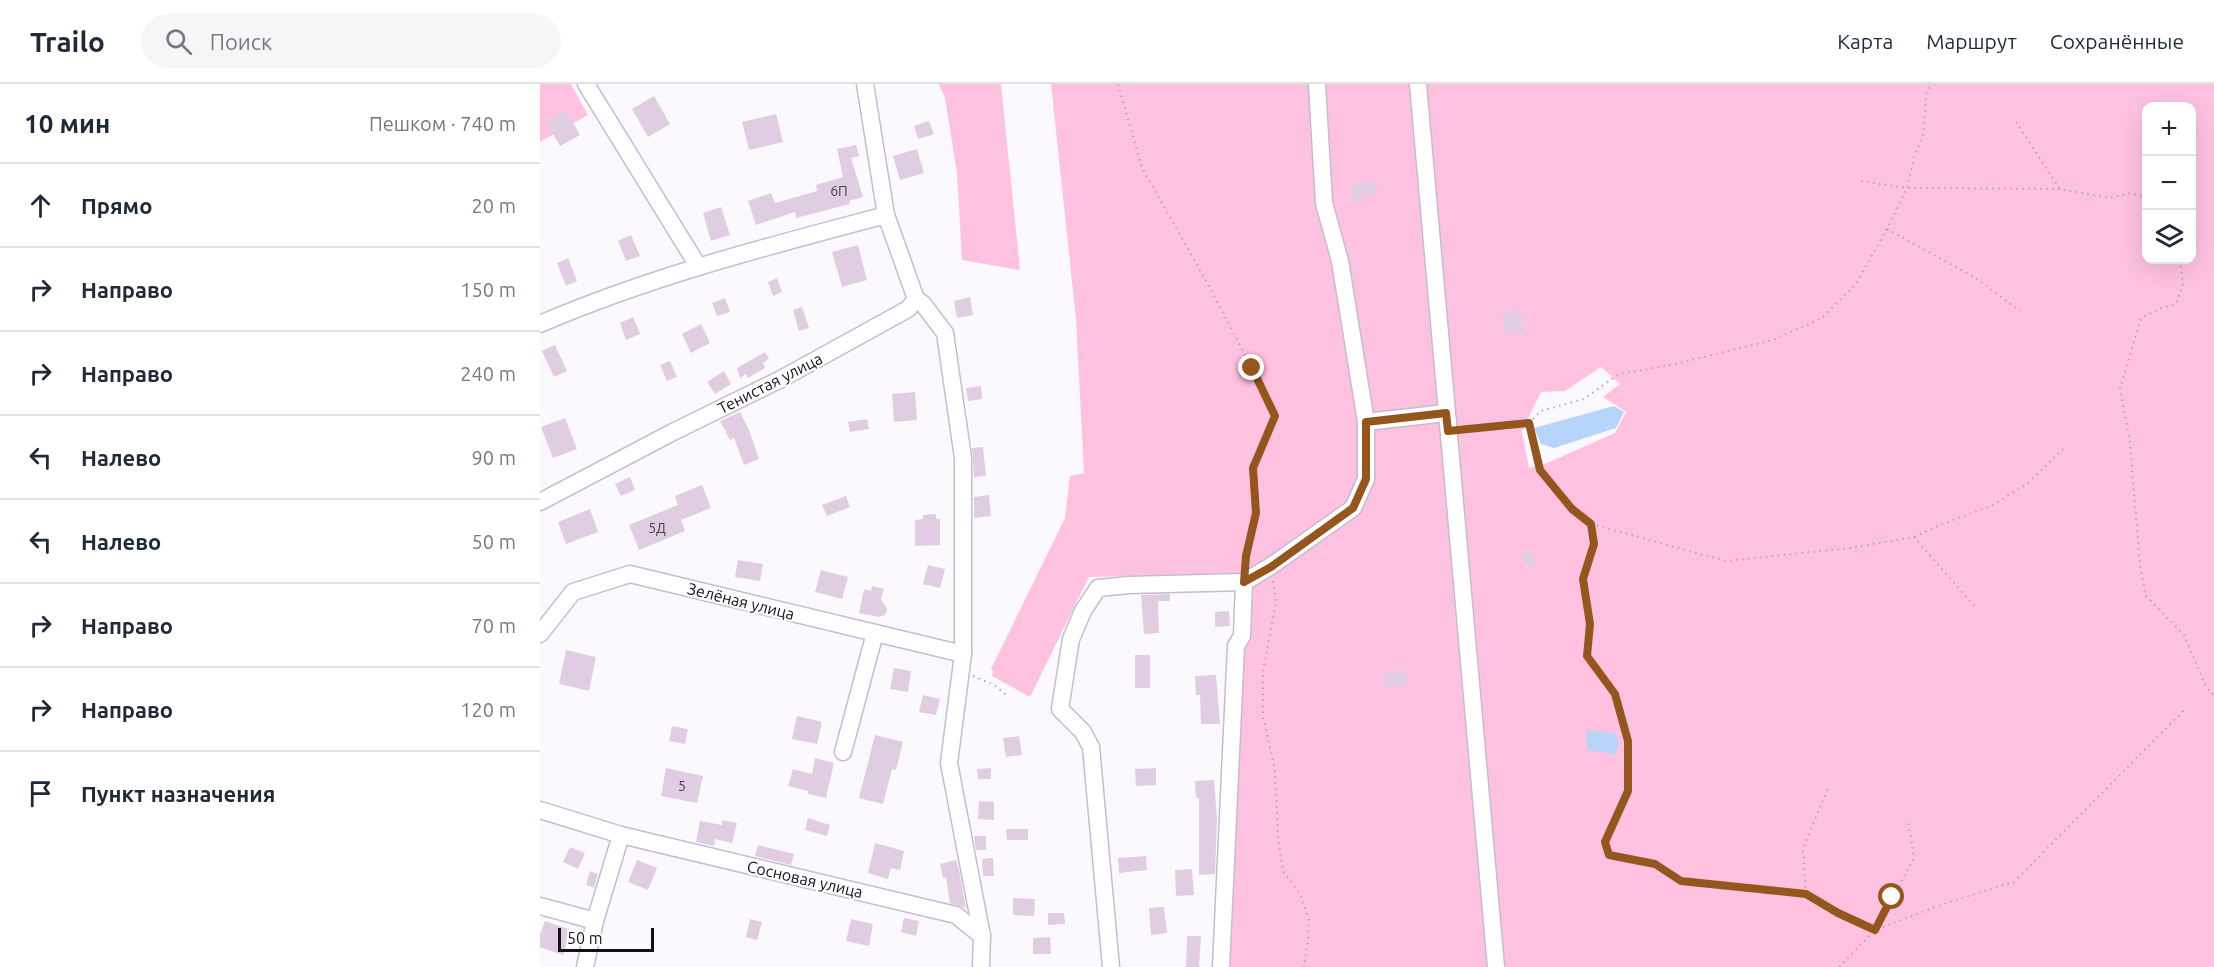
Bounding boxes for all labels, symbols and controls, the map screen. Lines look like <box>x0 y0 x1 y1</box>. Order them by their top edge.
search box <box>141 14 561 68</box>
icon: search <box>162 25 195 58</box>
text: Trailo <box>30 26 105 57</box>
text: Поиск <box>210 29 272 54</box>
text: Карта <box>1837 29 1893 53</box>
text: Маршрут <box>1926 29 2017 53</box>
text: Сохранённые <box>2050 29 2184 53</box>
map controls <box>2142 102 2196 264</box>
button: + <box>2142 102 2196 156</box>
text: 10 мин <box>24 109 110 138</box>
text: Пешком · 740 m <box>369 112 516 135</box>
button: − <box>2142 156 2196 210</box>
house number: 6П <box>830 183 848 199</box>
icon: ahead <box>24 189 57 222</box>
text: Прямо <box>81 193 152 218</box>
text: 20 m <box>472 194 516 217</box>
button: layers <box>2142 210 2196 264</box>
icon: right <box>24 273 57 306</box>
text: Направо <box>81 277 173 302</box>
text: 150 m <box>460 278 516 301</box>
street label: Тенистая улица <box>715 349 825 417</box>
route end <box>1238 354 1264 380</box>
icon: right <box>24 357 57 390</box>
text: Направо <box>81 361 173 386</box>
text: 240 m <box>460 362 516 385</box>
icon: left <box>24 441 57 474</box>
text: Налево <box>81 445 161 470</box>
text: 90 m <box>472 446 516 469</box>
house number: 5Д <box>648 520 666 536</box>
icon: left <box>24 525 57 558</box>
text: Налево <box>81 529 161 554</box>
text: 50 m <box>472 530 516 553</box>
street label: Зелёная улица <box>686 579 796 623</box>
icon: right <box>24 609 57 642</box>
text: Направо <box>81 613 173 638</box>
text: 70 m <box>472 614 516 637</box>
icon: right <box>24 693 57 726</box>
text: Направо <box>81 697 173 722</box>
text: 120 m <box>460 698 516 721</box>
icon: arrive <box>24 777 57 810</box>
house number: 5 <box>678 778 686 794</box>
text: Пункт назначения <box>81 781 275 806</box>
street label: Сосновая улица <box>745 857 865 901</box>
route start <box>1878 883 1904 909</box>
scale bar <box>558 925 654 952</box>
text: 50 m <box>567 929 603 947</box>

